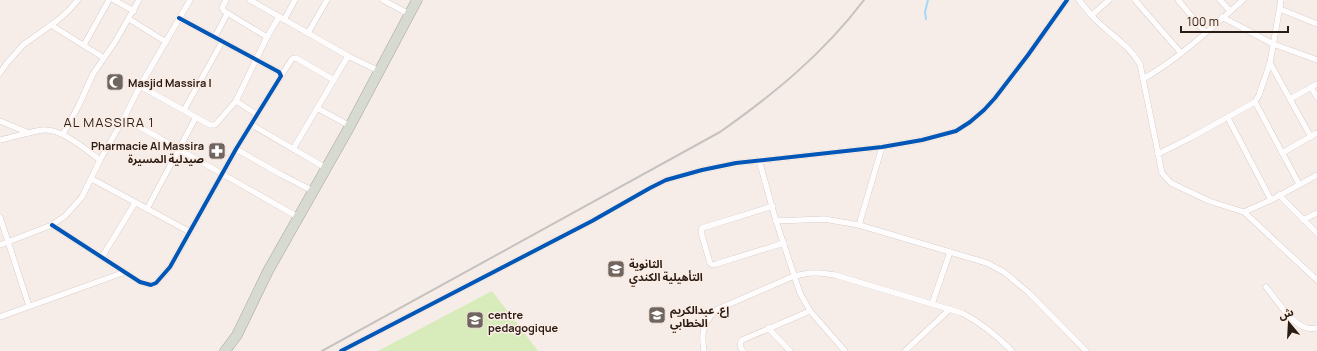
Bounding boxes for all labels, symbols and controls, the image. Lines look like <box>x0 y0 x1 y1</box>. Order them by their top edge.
scale bar <box>1181 8 1288 34</box>
text: 100 m <box>1187 13 1219 30</box>
mosque icon: Masjid Massira I <box>105 72 125 92</box>
place label: Masjid Massira I <box>128 75 212 90</box>
district label: AL MASSIRA 1 <box>63 113 155 131</box>
place label: Pharmacie Al Massira صيدلية المسيرة <box>91 138 204 166</box>
pharmacy icon: Pharmacie Al Massira صيدلية المسيرة <box>207 141 227 161</box>
place label: الثانوية التأهيلية الكندي <box>629 256 703 286</box>
school or university icon: الثانوية التأهيلية الكندي <box>606 259 626 279</box>
place label: إع. عبدالكريم الخطابي <box>670 302 729 332</box>
north arrow <box>1269 303 1309 343</box>
text: ش <box>1276 304 1295 322</box>
school or university icon: إع. عبدالكريم الخطابي <box>647 305 667 325</box>
place label: centre pedagogique <box>488 307 559 335</box>
school or university icon: centre pedagogique <box>465 310 485 330</box>

